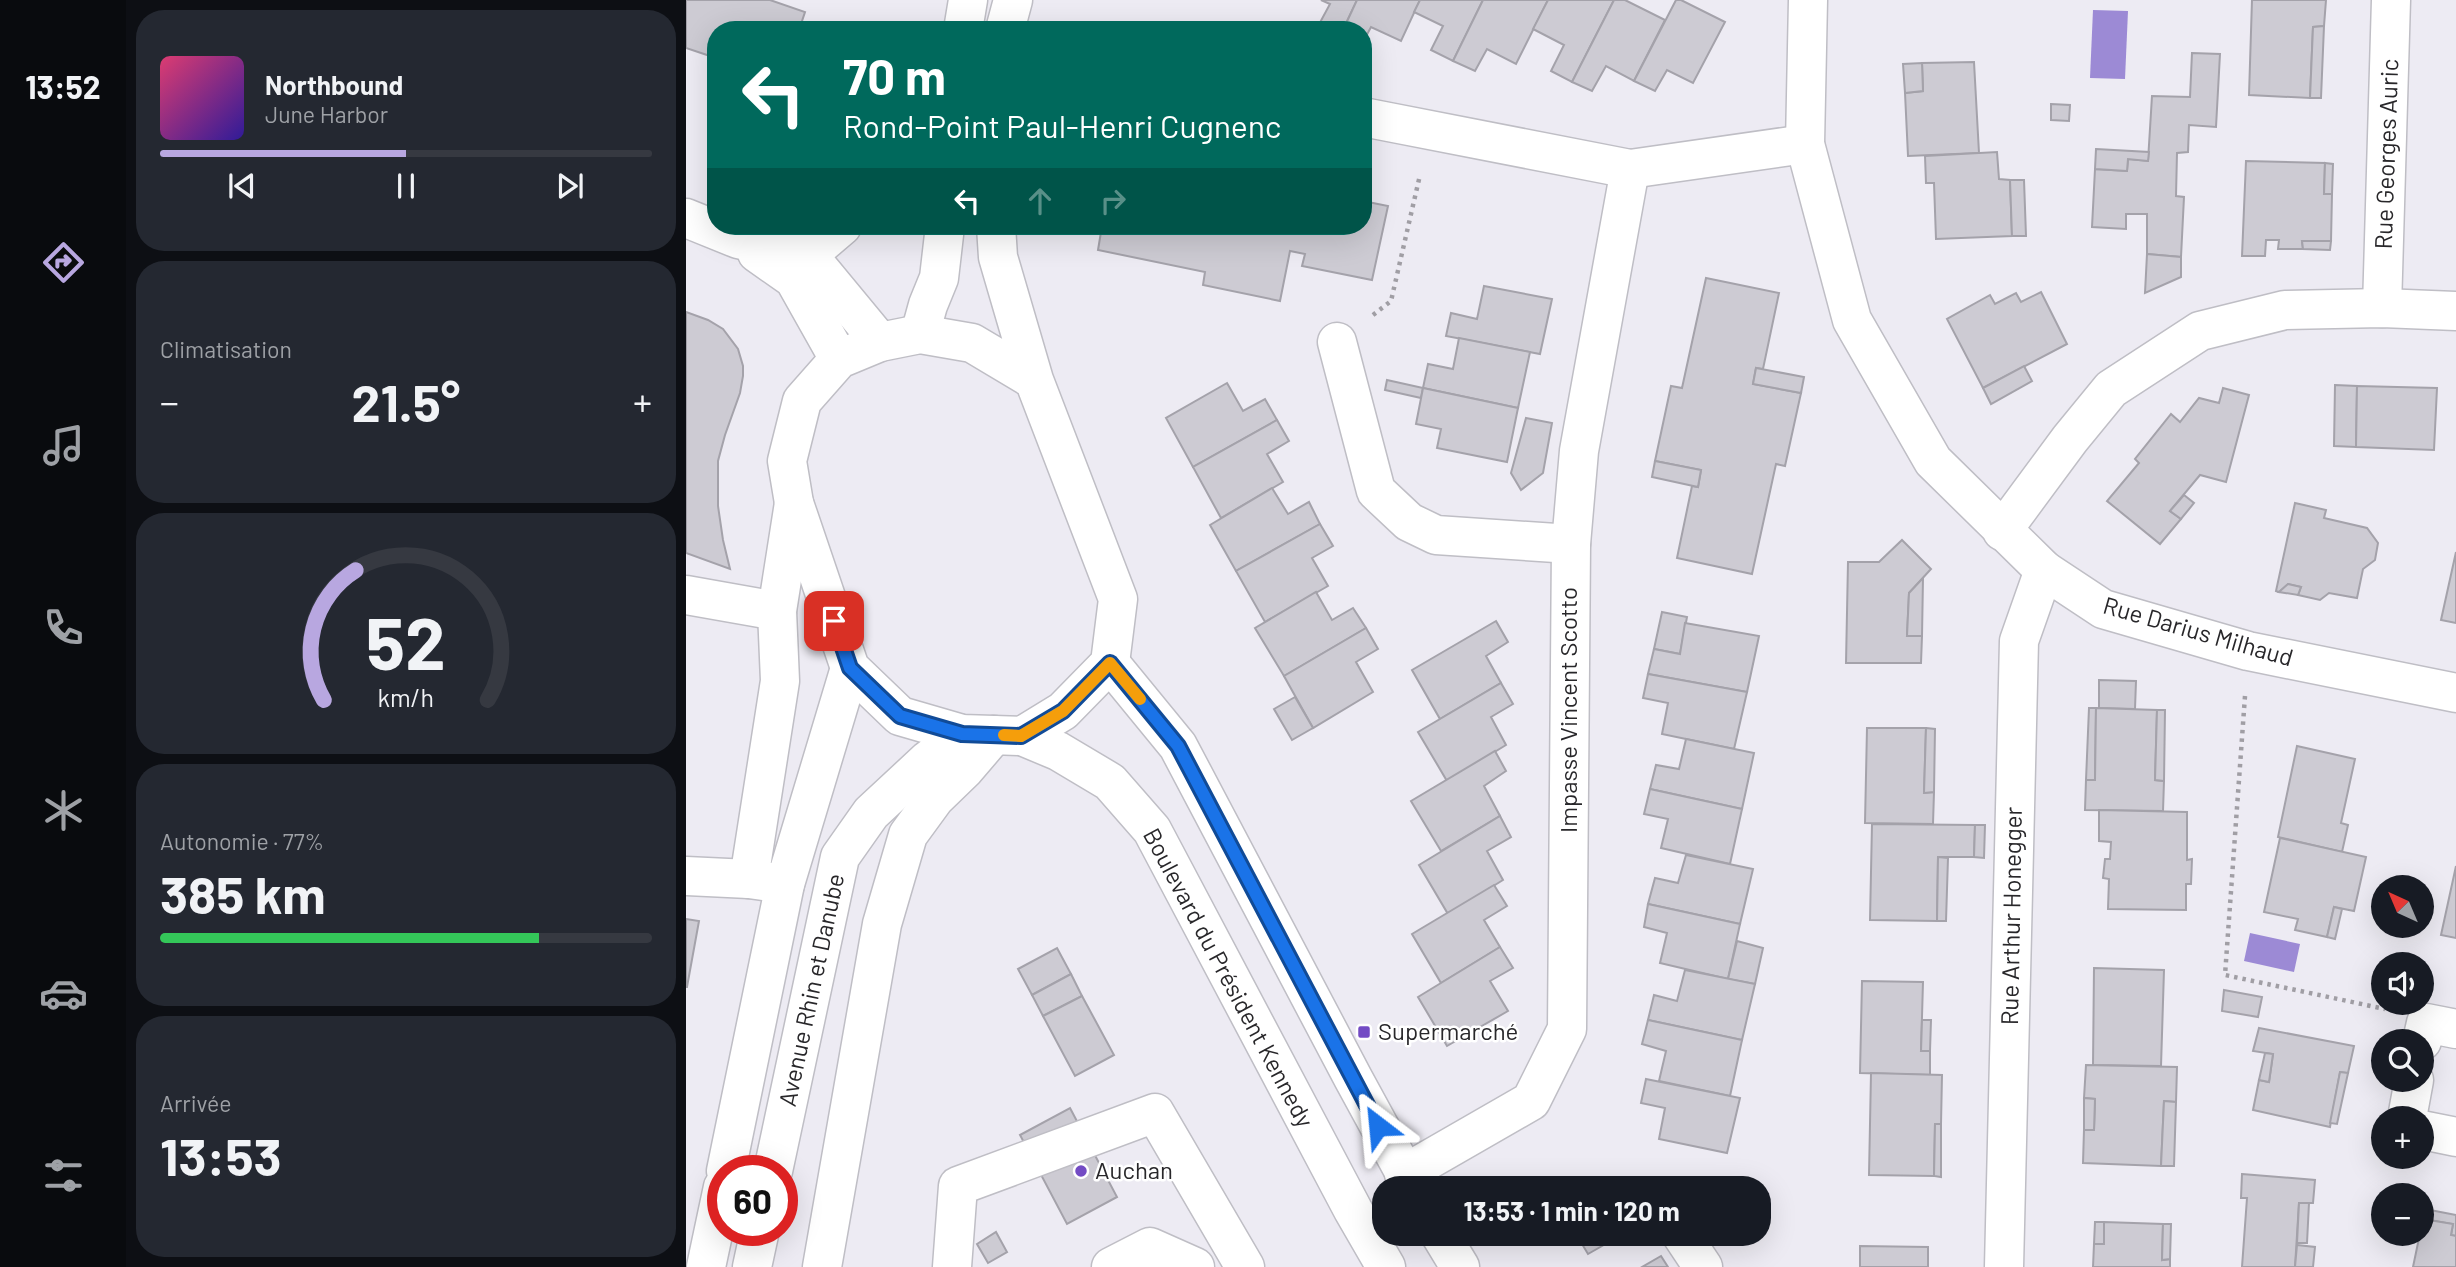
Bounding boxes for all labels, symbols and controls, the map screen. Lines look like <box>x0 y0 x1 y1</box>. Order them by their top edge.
text: 70 m <box>843 46 946 105</box>
icon: left <box>728 49 819 140</box>
street label: Rue Georges Auric <box>2368 58 2403 250</box>
text: 13:52 <box>25 67 101 105</box>
text: Northbound <box>265 69 403 100</box>
text: June Harbor <box>265 100 388 128</box>
text: Rond-Point Paul-Henri Cugnenc <box>843 106 1282 144</box>
icon: previous <box>223 167 261 205</box>
icon: pause <box>387 167 425 205</box>
icon: next <box>551 167 589 205</box>
icon: left <box>948 182 986 220</box>
icon: ahead <box>1021 182 1059 220</box>
icon: right <box>1094 182 1132 220</box>
icon: directions <box>39 238 88 287</box>
text: Climatisation <box>160 335 292 363</box>
text: 21.5° <box>352 370 460 432</box>
text: − <box>160 378 179 424</box>
text: + <box>633 378 652 424</box>
icon: music <box>39 421 88 470</box>
street label: Impasse Vincent Scotto <box>1553 587 1582 833</box>
street label: Rue Darius Milhaud <box>2100 590 2297 672</box>
pin <box>804 591 864 651</box>
text: 52 <box>366 597 446 685</box>
icon: arrive <box>815 602 853 640</box>
icon: phone <box>39 603 88 652</box>
text: km/h <box>378 681 434 711</box>
icon: climate <box>39 786 88 835</box>
street label: Rue Arthur Honegger <box>1994 806 2027 1025</box>
street label: Boulevard du Président Kennedy <box>1138 823 1321 1132</box>
text: Autonomie · 77% <box>160 827 324 855</box>
text: 385 km <box>160 862 326 924</box>
street label: Avenue Rhin et Danube <box>772 871 849 1109</box>
north arrow <box>2371 875 2434 938</box>
map controls <box>2371 875 2434 1246</box>
button: sound <box>2371 952 2434 1015</box>
icon: car <box>39 969 88 1018</box>
place label: Supermarché <box>1378 1016 1518 1045</box>
marker: Supermarché <box>1356 1024 1372 1040</box>
button: search <box>2371 1029 2434 1092</box>
text: Arrivée <box>160 1089 232 1117</box>
position arrow <box>1341 1089 1415 1163</box>
button: + <box>2371 1106 2434 1169</box>
text: 13:53 <box>160 1124 282 1186</box>
icon: filters <box>39 1151 88 1200</box>
speed limit sign: 60 <box>707 1155 798 1246</box>
place label: Auchan <box>1095 1155 1173 1184</box>
marker: Auchan <box>1073 1163 1089 1179</box>
button: − <box>2371 1183 2434 1246</box>
text: 13:53 · 1 min · 120 m <box>1463 1195 1680 1226</box>

